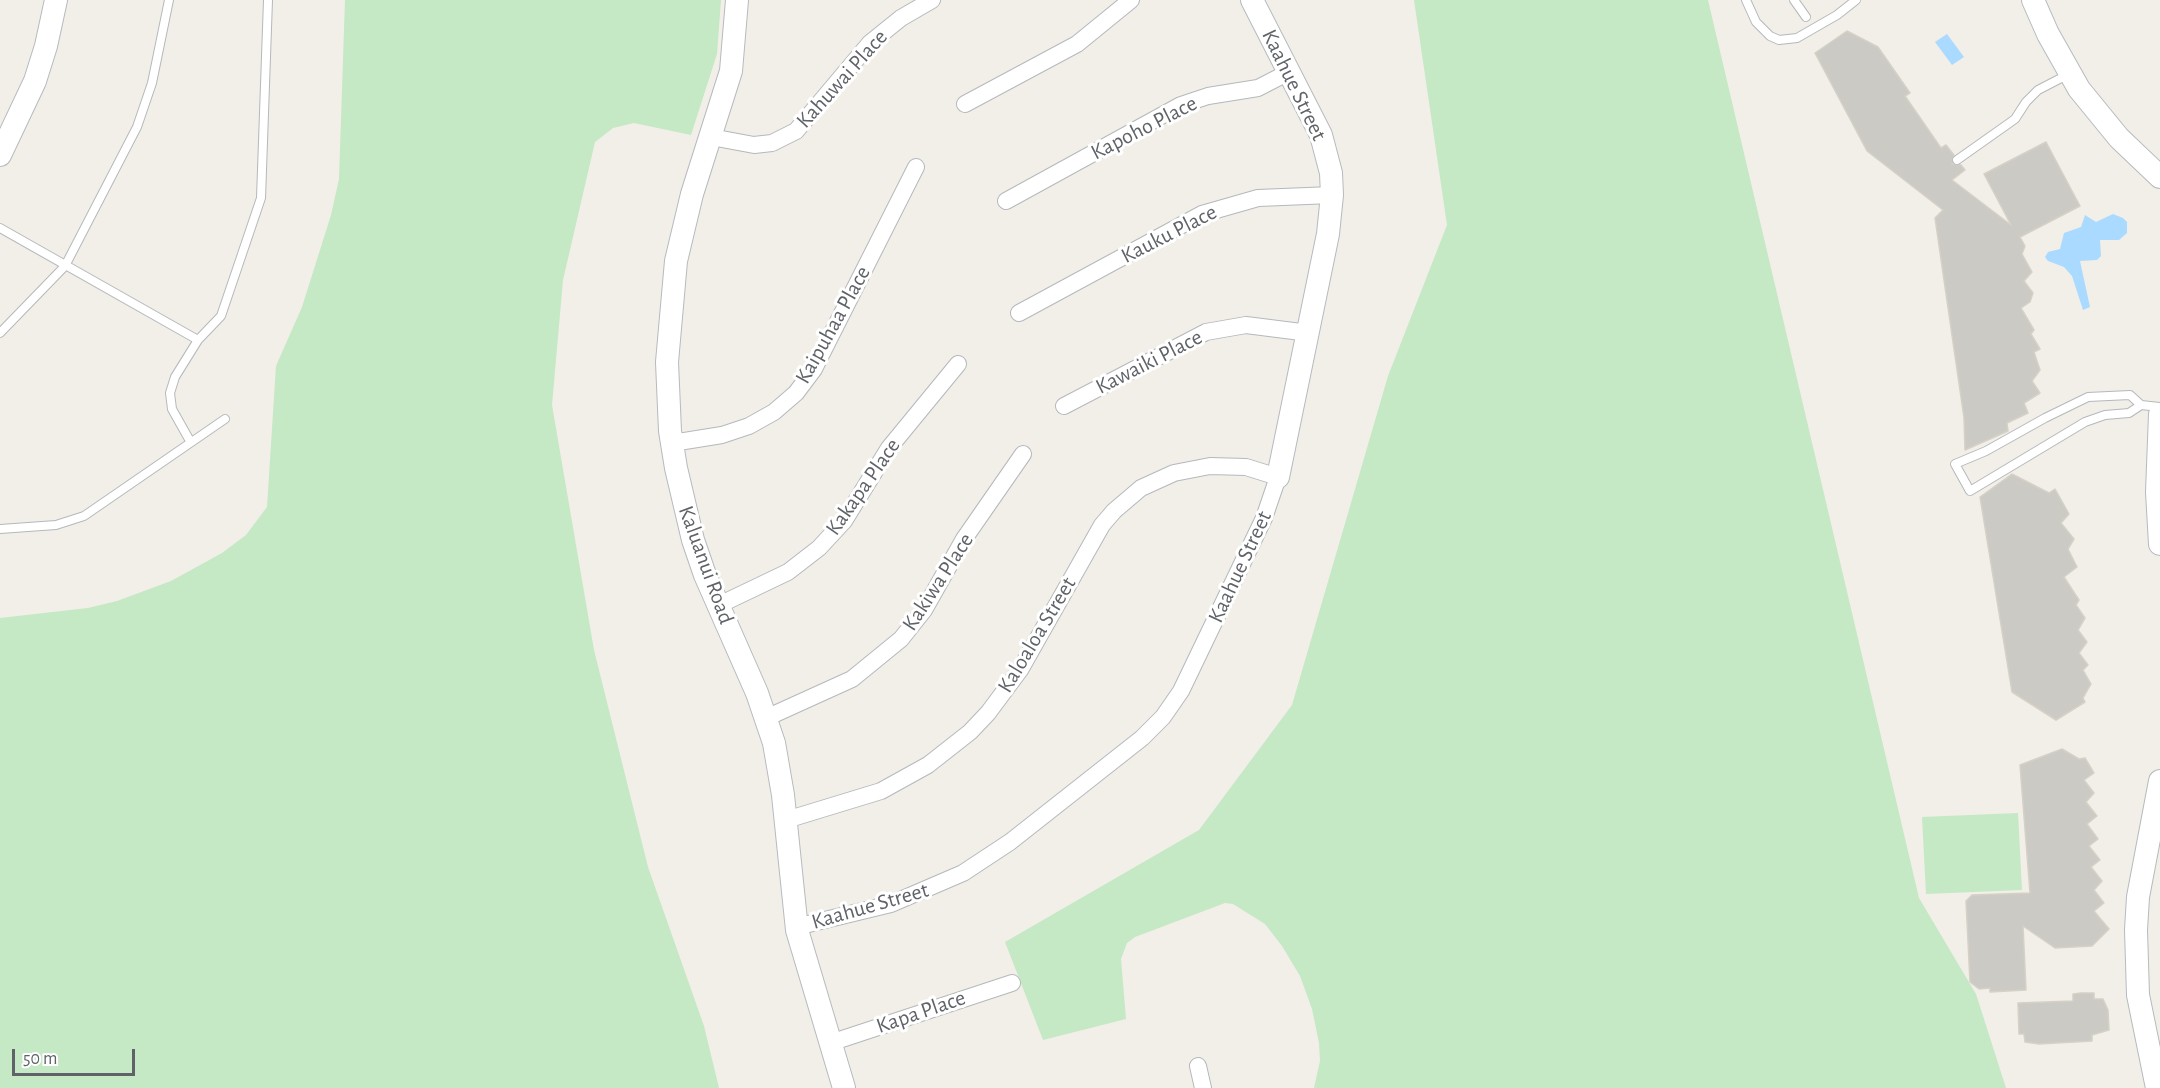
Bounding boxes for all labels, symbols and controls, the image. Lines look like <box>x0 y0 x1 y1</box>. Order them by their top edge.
street label: Kahuwai Place <box>791 24 893 134</box>
street label: Kaahue Street <box>1256 25 1332 145</box>
street label: Kapoho Place <box>1087 90 1201 166</box>
street label: Kauku Place <box>1117 199 1221 269</box>
street label: Kaipuhaa Place <box>790 261 876 389</box>
street label: Kawaiki Place <box>1091 324 1207 400</box>
street label: Kakapa Place <box>820 433 906 541</box>
street label: Kaluanui Road <box>672 502 740 628</box>
street label: Kaahue Street <box>1203 507 1277 627</box>
street label: Kakiwa Place <box>897 528 979 636</box>
street label: Kaloaloa Street <box>992 572 1082 698</box>
street label: Kaahue Street <box>809 877 931 935</box>
street label: Kapa Place <box>873 984 969 1040</box>
scale bar <box>15 1037 138 1075</box>
text: 50 m <box>23 1050 57 1068</box>

